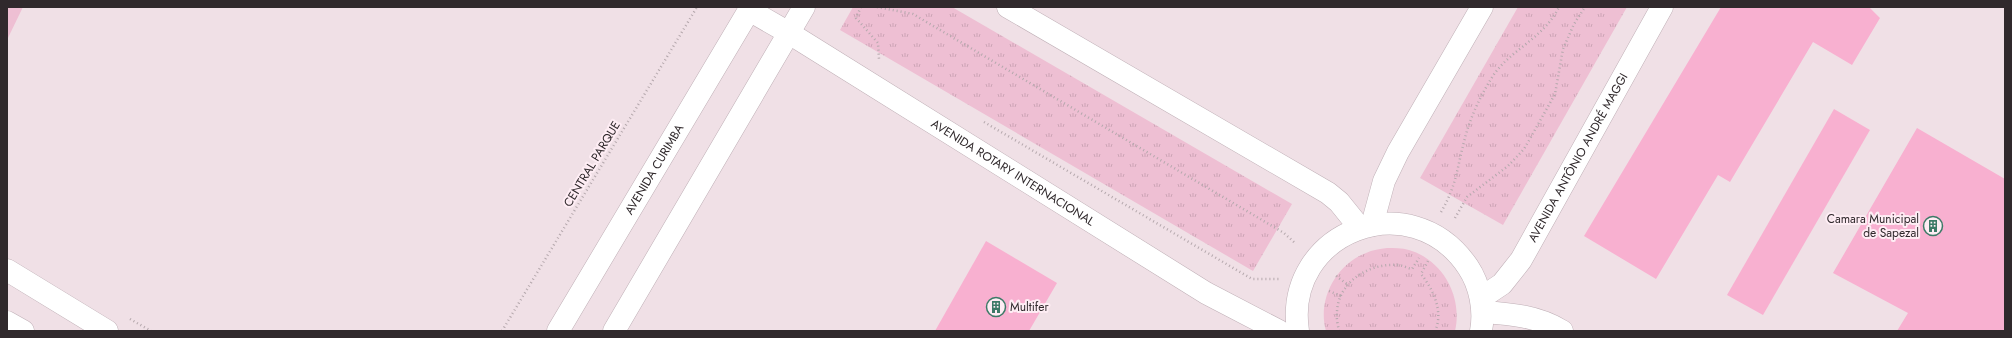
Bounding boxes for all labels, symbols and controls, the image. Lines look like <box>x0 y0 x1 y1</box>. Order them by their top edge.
street label: AVENIDA ANTÔNIO ANDRÉ MAGGI <box>1524 70 1632 246</box>
street label: AVENIDA ROTARY INTERNACIONAL <box>928 115 1099 231</box>
street label: CENTRAL PARQUE <box>559 118 625 210</box>
street label: AVENIDA CURIMBA <box>620 121 688 218</box>
place label: Camara Municipal de Sapezal <box>1827 210 1919 242</box>
building icon: Camara Municipal de Sapezal <box>1922 215 1944 237</box>
building icon: Multifer <box>985 296 1007 318</box>
place label: Multifer <box>1010 298 1049 316</box>

